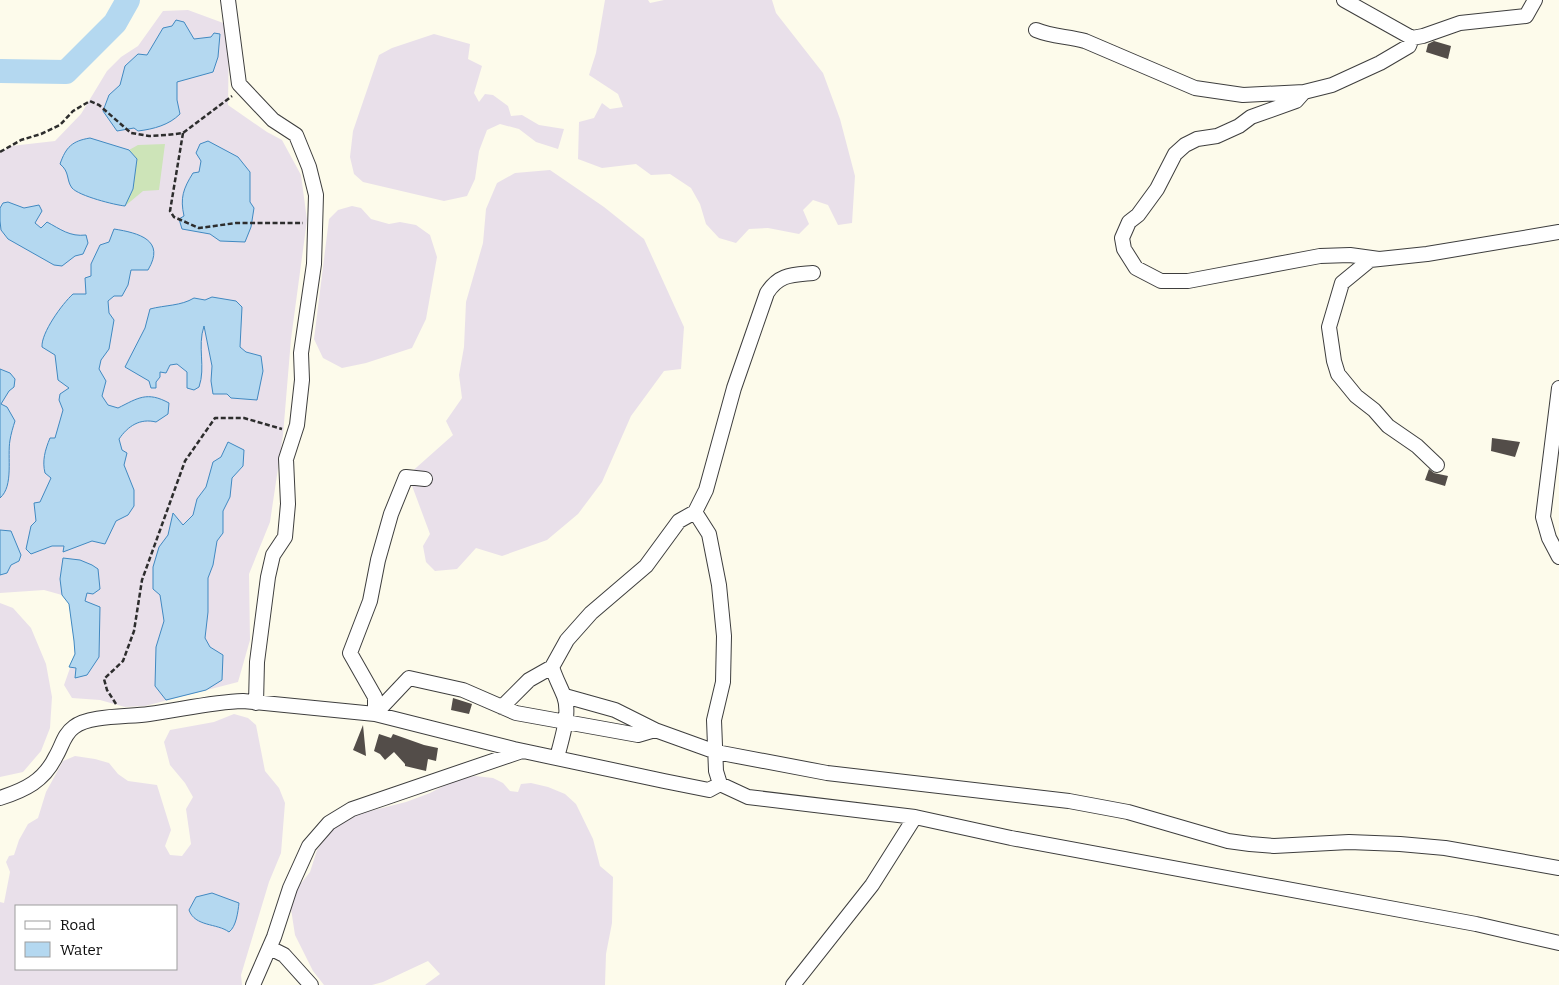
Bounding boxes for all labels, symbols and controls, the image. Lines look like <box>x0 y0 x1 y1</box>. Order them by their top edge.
legend <box>15 905 178 970</box>
text: Road <box>60 916 95 934</box>
text: Water <box>60 941 103 959</box>

